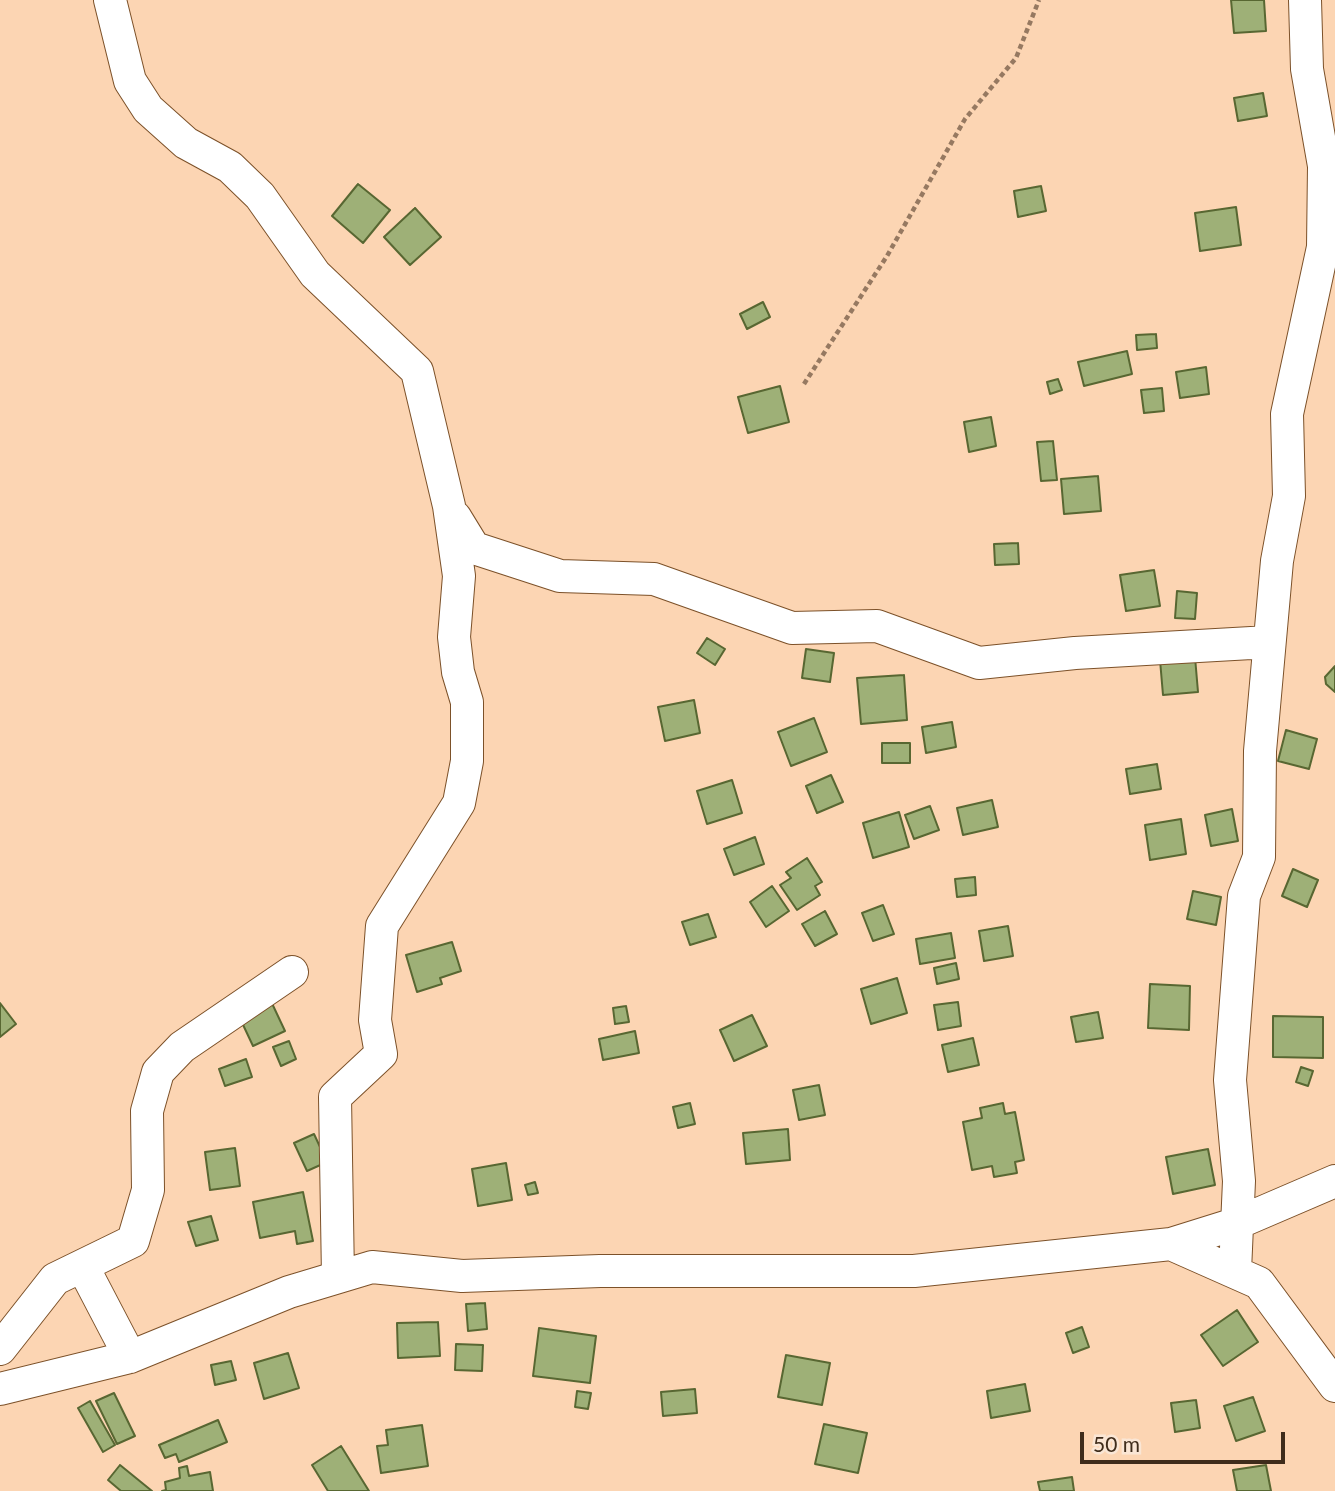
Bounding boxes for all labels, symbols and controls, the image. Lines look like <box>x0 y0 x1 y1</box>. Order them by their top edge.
scale bar <box>1083 1418 1288 1462</box>
text: 50 m <box>1093 1431 1140 1456</box>

